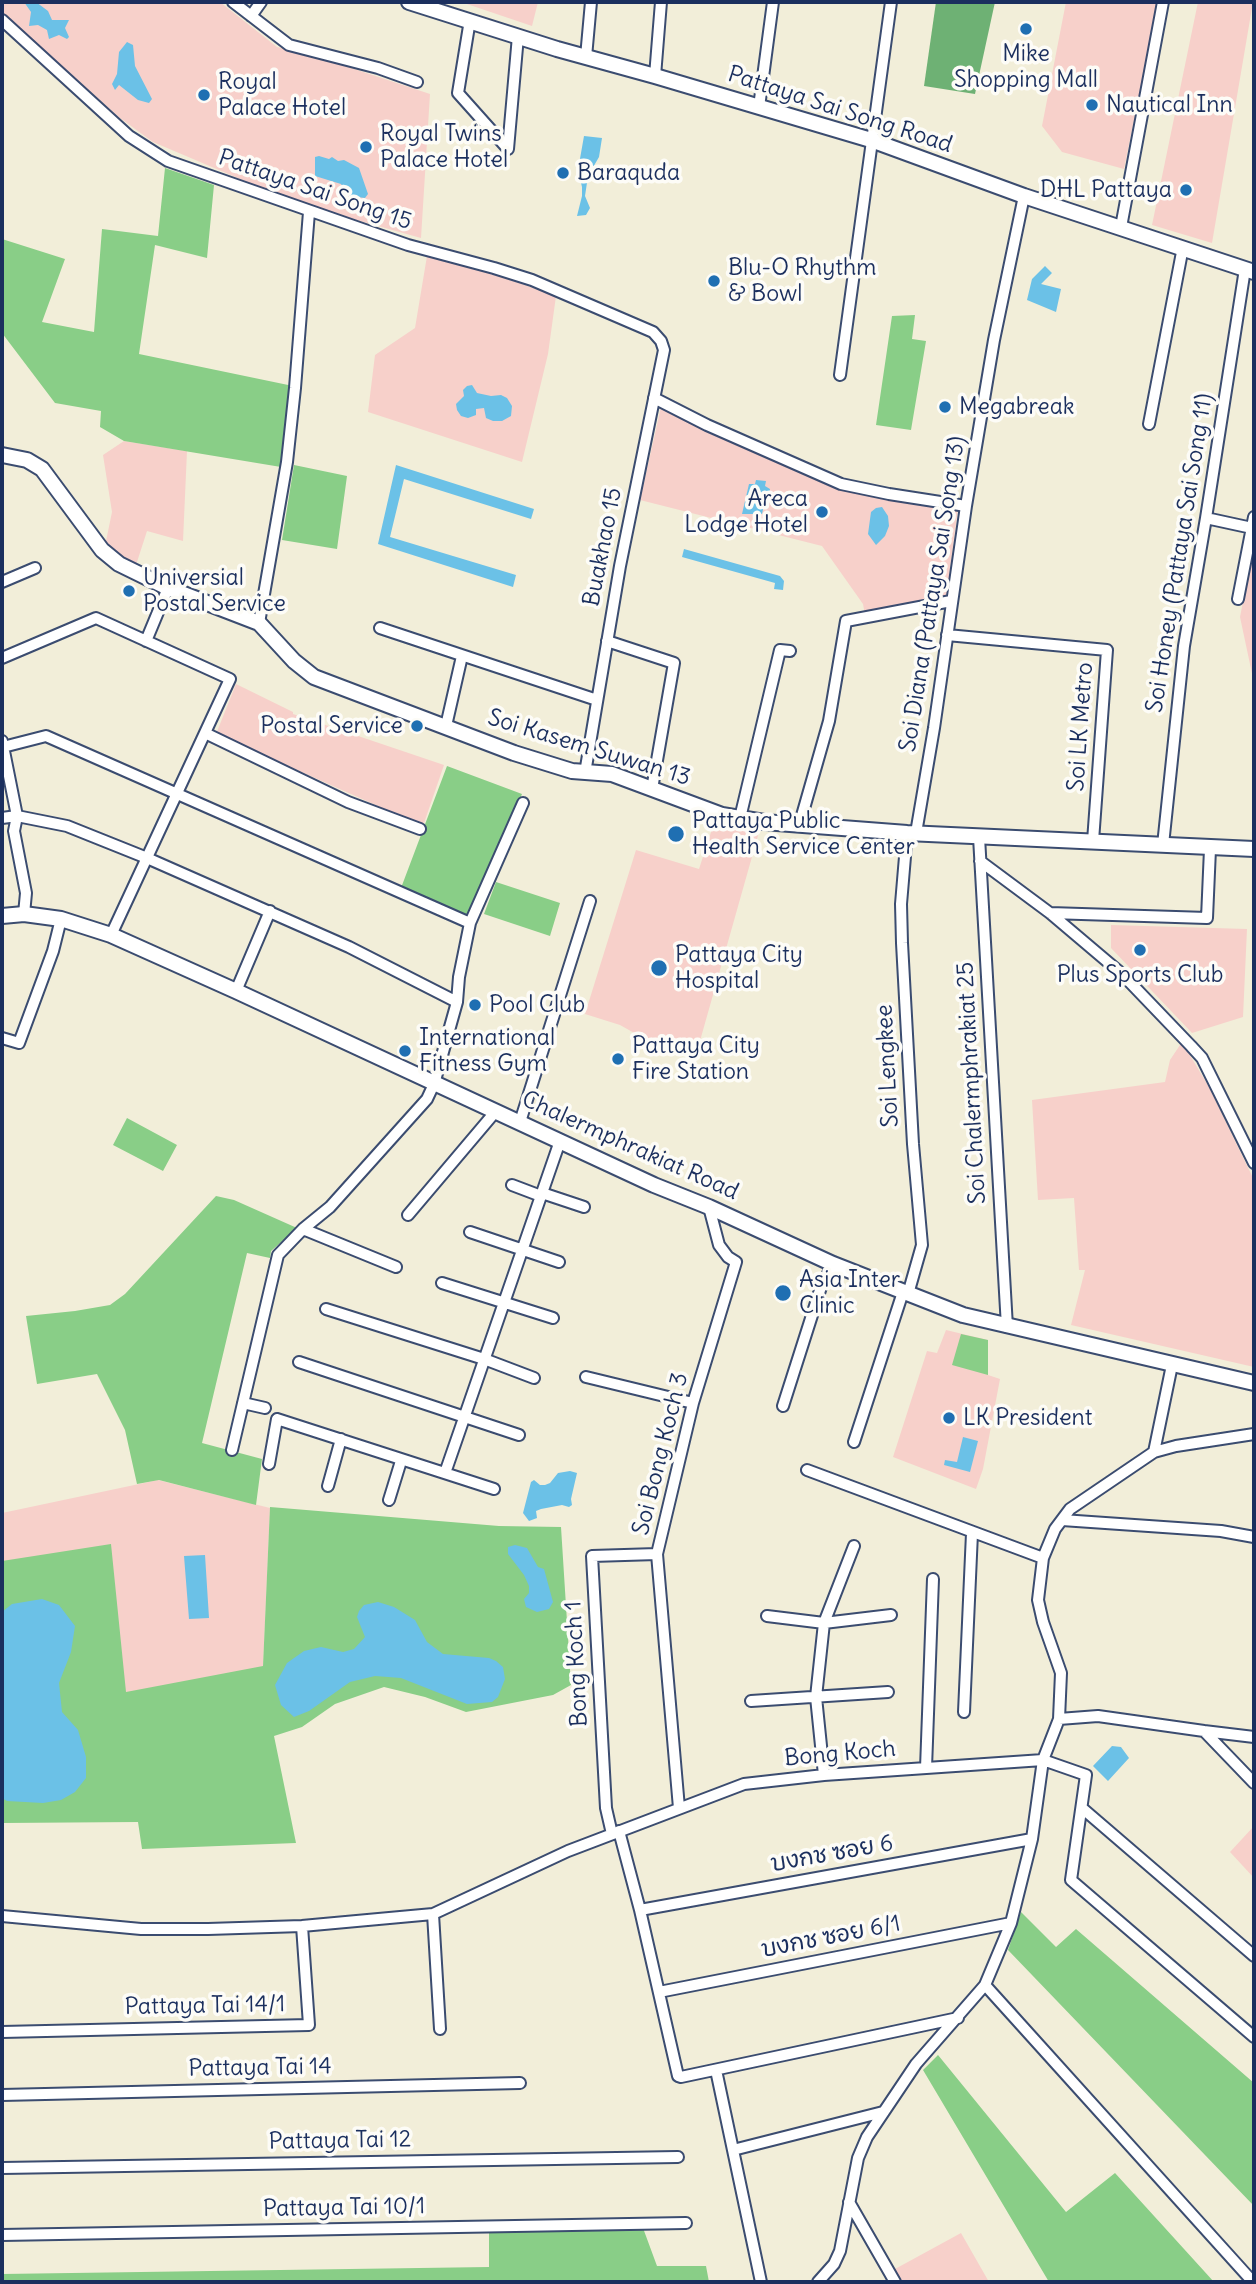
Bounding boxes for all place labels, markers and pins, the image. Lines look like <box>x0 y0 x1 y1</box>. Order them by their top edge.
marker: Mike Shopping Mall <box>1018 21 1034 37</box>
place label: Mike Shopping Mall <box>954 40 1098 94</box>
place label: Royal Palace Hotel <box>218 68 346 122</box>
marker: Royal Palace Hotel <box>196 87 212 103</box>
place label: Nautical Inn <box>1106 91 1233 119</box>
marker: Nautical Inn <box>1084 97 1100 113</box>
place label: Royal Twins Palace Hotel <box>380 120 508 174</box>
marker: Royal Twins Palace Hotel <box>358 139 374 155</box>
place label: Baraquda <box>577 159 680 187</box>
marker: Baraquda <box>555 165 571 181</box>
place label: DHL Pattaya <box>1040 176 1172 204</box>
marker: DHL Pattaya <box>1178 182 1194 198</box>
place label: Blu-O Rhythm & Bowl <box>728 254 876 308</box>
marker: Blu-O Rhythm & Bowl <box>706 273 722 289</box>
place label: Megabreak <box>959 393 1075 421</box>
marker: Megabreak <box>937 399 953 415</box>
place label: Areca Lodge Hotel <box>684 485 808 539</box>
marker: Areca Lodge Hotel <box>814 504 830 520</box>
place label: Universial Postal Service <box>143 564 286 618</box>
marker: Universial Postal Service <box>121 583 137 599</box>
place label: Postal Service <box>260 712 403 740</box>
marker: Postal Service <box>409 718 425 734</box>
place label: Pattaya Public Health Service Center <box>692 807 915 861</box>
marker: Pattaya Public Health Service Center <box>666 824 686 844</box>
place label: Pattaya City Hospital <box>675 941 803 995</box>
marker: Plus Sports Club <box>1132 942 1148 958</box>
marker: Pattaya City Hospital <box>649 958 669 978</box>
place label: Plus Sports Club <box>1057 961 1223 989</box>
place label: Pool Club <box>489 991 585 1019</box>
marker: Pool Club <box>467 997 483 1013</box>
place label: International Fitness Gym <box>419 1024 555 1078</box>
place label: Pattaya City Fire Station <box>632 1032 760 1086</box>
marker: International Fitness Gym <box>397 1043 413 1059</box>
marker: Pattaya City Fire Station <box>610 1051 626 1067</box>
place label: Asia Inter Clinic <box>799 1266 900 1320</box>
marker: Asia Inter Clinic <box>773 1283 793 1303</box>
place label: LK President <box>963 1404 1092 1432</box>
marker: LK President <box>941 1410 957 1426</box>

